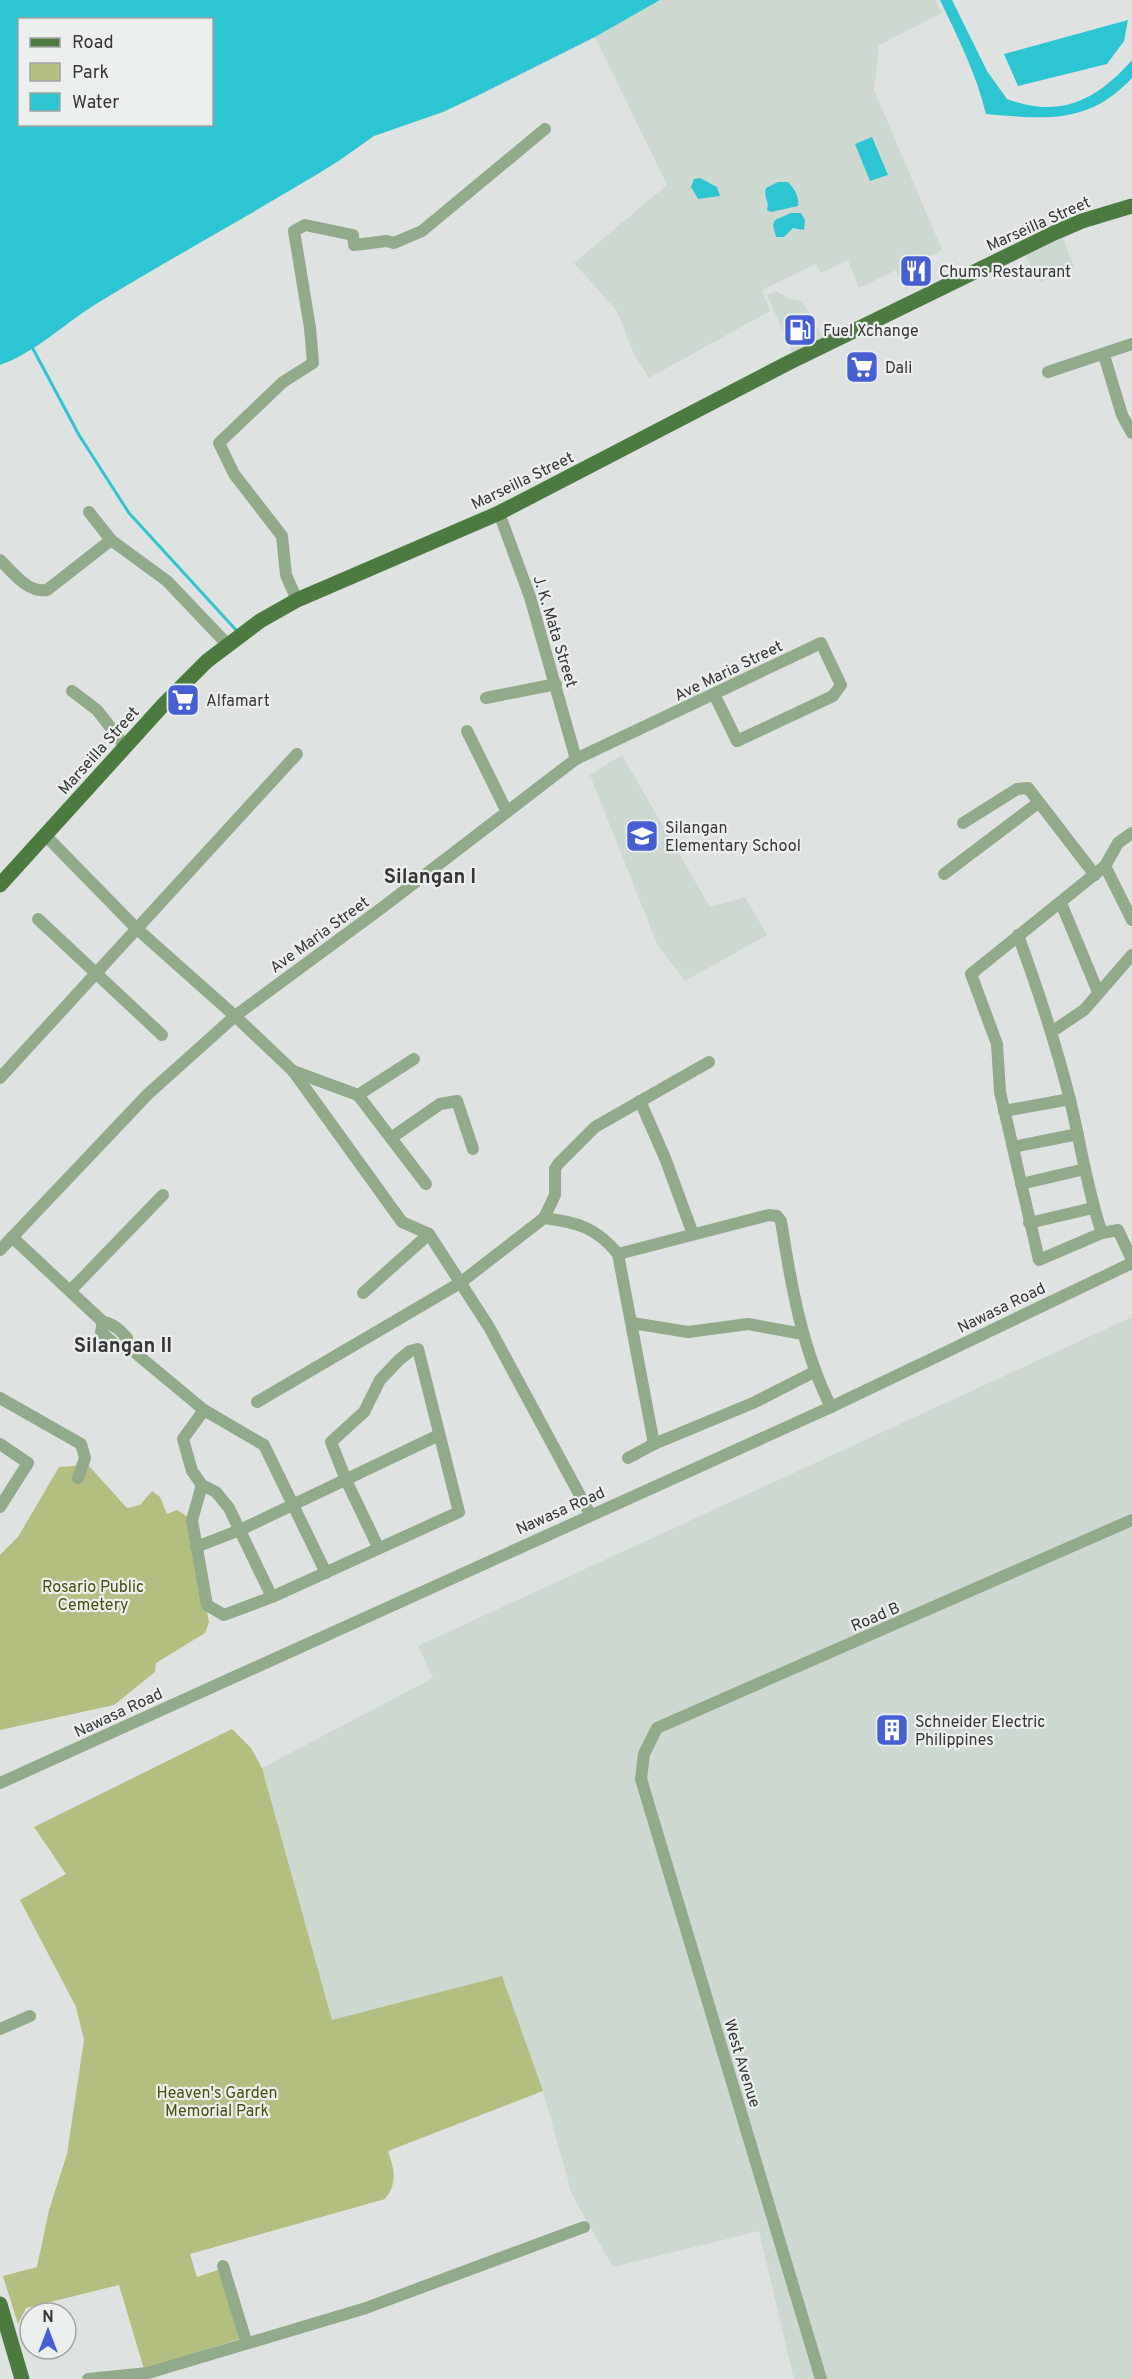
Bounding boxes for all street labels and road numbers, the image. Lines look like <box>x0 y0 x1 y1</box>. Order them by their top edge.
street label: Marseilla Street <box>984 193 1094 257</box>
street label: Marseilla Street <box>468 448 577 515</box>
street label: J. K. Mata Street <box>528 573 581 690</box>
street label: Ave Maria Street <box>671 637 786 707</box>
street label: Marseilla Street <box>55 703 144 800</box>
street label: Ave Maria Street <box>267 893 374 978</box>
street label: Nawasa Road <box>955 1279 1049 1339</box>
street label: Nawasa Road <box>513 1483 608 1540</box>
street label: Road B <box>848 1599 903 1637</box>
street label: Nawasa Road <box>71 1685 166 1743</box>
street label: West Avenue <box>718 2017 764 2110</box>

